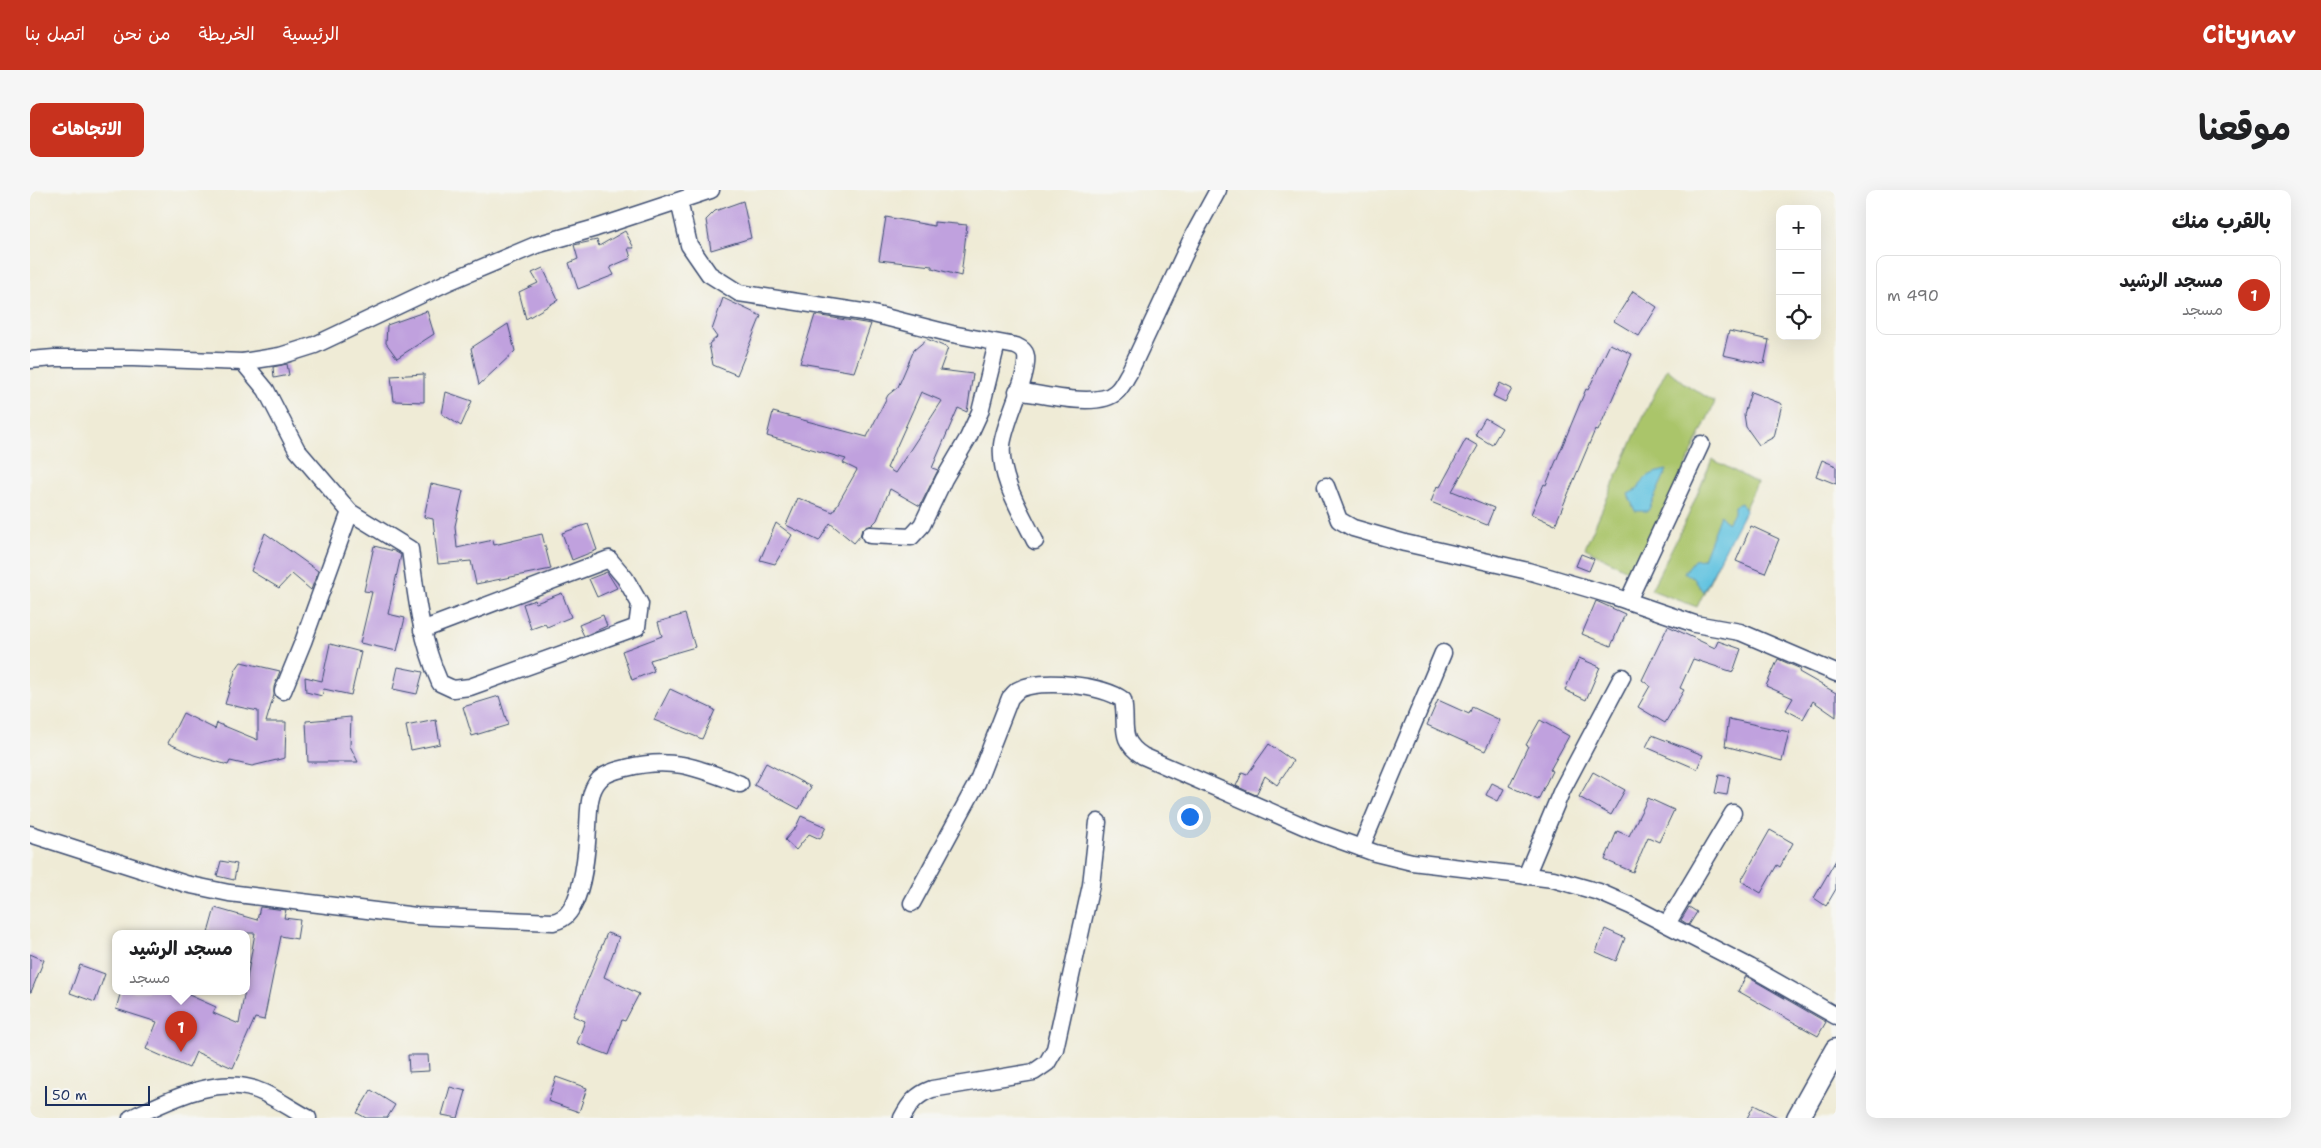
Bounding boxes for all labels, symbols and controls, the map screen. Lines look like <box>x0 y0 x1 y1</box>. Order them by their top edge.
text: Citynav <box>2202 19 2296 51</box>
text: اتصل بنا <box>25 22 85 46</box>
text: من نحن <box>113 22 171 46</box>
text: الخريطة <box>199 22 255 46</box>
text: الرئيسية <box>283 22 339 46</box>
button: الاتجاهات <box>30 103 144 157</box>
text: موقعنا <box>2198 104 2291 151</box>
map controls <box>1776 205 1821 340</box>
button: + <box>1776 205 1821 250</box>
text: بالقرب منك <box>2172 207 2271 235</box>
button: − <box>1776 250 1821 295</box>
text: مسجد الرشيد <box>2119 268 2223 293</box>
text: 490 m <box>1887 285 1939 306</box>
text: 1 <box>2250 285 2258 306</box>
button: locate <box>1776 295 1821 340</box>
text: مسجد <box>2182 299 2223 320</box>
your location <box>1177 804 1203 830</box>
popup <box>112 930 250 995</box>
text: مسجد الرشيد <box>129 936 233 961</box>
text: مسجد <box>129 967 170 988</box>
pin: 1 <box>165 1011 197 1052</box>
scale bar <box>45 1083 150 1106</box>
text: 50 m <box>52 1086 87 1104</box>

